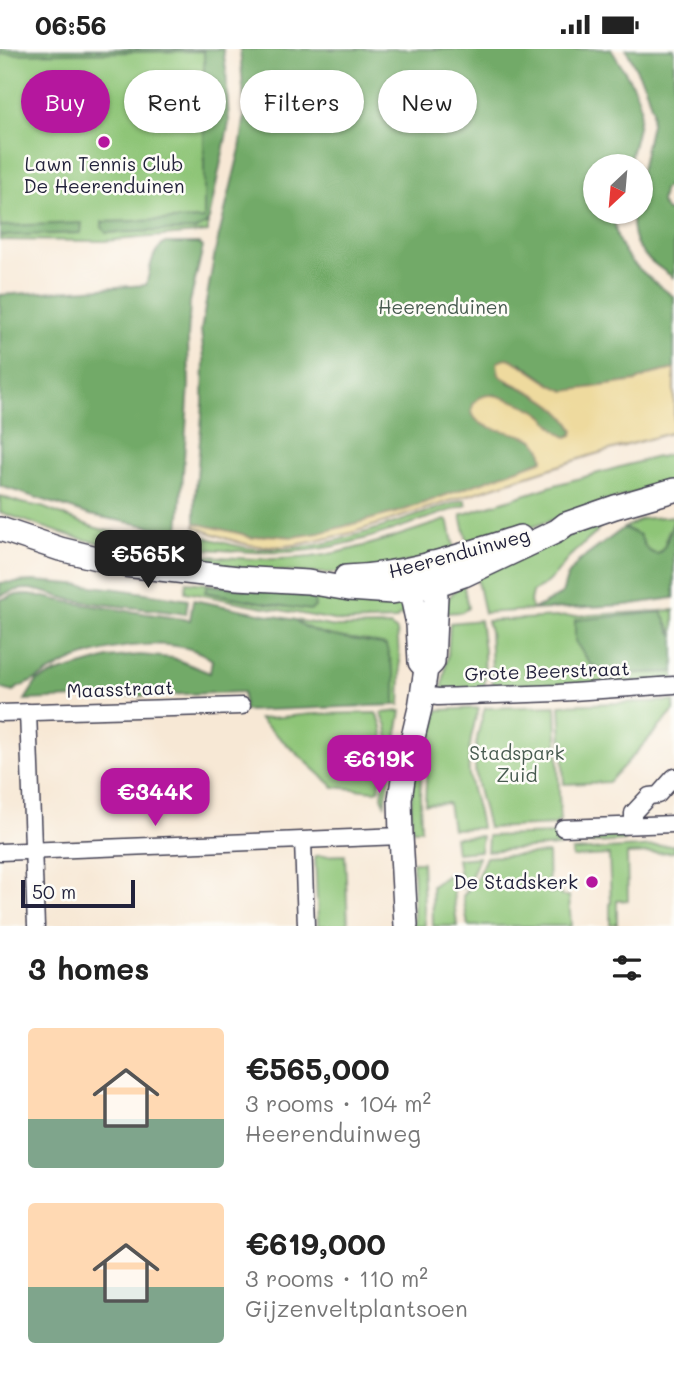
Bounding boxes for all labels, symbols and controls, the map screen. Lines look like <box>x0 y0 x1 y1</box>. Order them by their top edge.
text: 06:56 <box>35 8 107 42</box>
chip: Buy <box>21 70 110 133</box>
chip: Rent <box>124 70 226 133</box>
chip: Filters <box>240 70 364 133</box>
chip: New <box>378 70 477 133</box>
marker: Lawn Tennis Club De Heerenduinen <box>96 134 112 150</box>
place label: Lawn Tennis Club De Heerenduinen <box>24 151 184 198</box>
north arrow <box>583 154 653 224</box>
map controls <box>583 154 653 224</box>
park label: Heerenduinen <box>378 294 508 319</box>
street label: Heerenduinweg <box>386 522 532 583</box>
pin: €565K <box>99 531 197 590</box>
text: €565K <box>111 538 185 568</box>
street label: Grote Beerstraat <box>464 655 630 686</box>
street label: Maasstraat <box>66 674 174 703</box>
pin: €619K <box>330 735 428 795</box>
park label: Stadspark Zuid <box>469 740 565 787</box>
text: €619K <box>343 743 415 773</box>
pin: €344K <box>106 769 204 828</box>
text: €344K <box>117 776 193 806</box>
place label: De Stadskerk <box>453 869 578 894</box>
marker: De Stadskerk <box>584 874 600 890</box>
scale bar <box>21 877 135 909</box>
text: 50 m <box>32 879 76 904</box>
text: 3 homes <box>28 948 149 988</box>
icon: filters <box>608 949 646 987</box>
text: €565,000 <box>245 1048 390 1088</box>
icon: home <box>84 1056 168 1140</box>
text: 3 rooms · 104 m² <box>245 1088 431 1118</box>
text: Heerenduinweg <box>245 1118 421 1148</box>
text: €619,000 <box>245 1223 386 1263</box>
icon: home <box>84 1231 168 1315</box>
text: 3 rooms · 110 m² <box>245 1263 428 1293</box>
text: Gijzenveltplantsoen <box>245 1293 468 1323</box>

